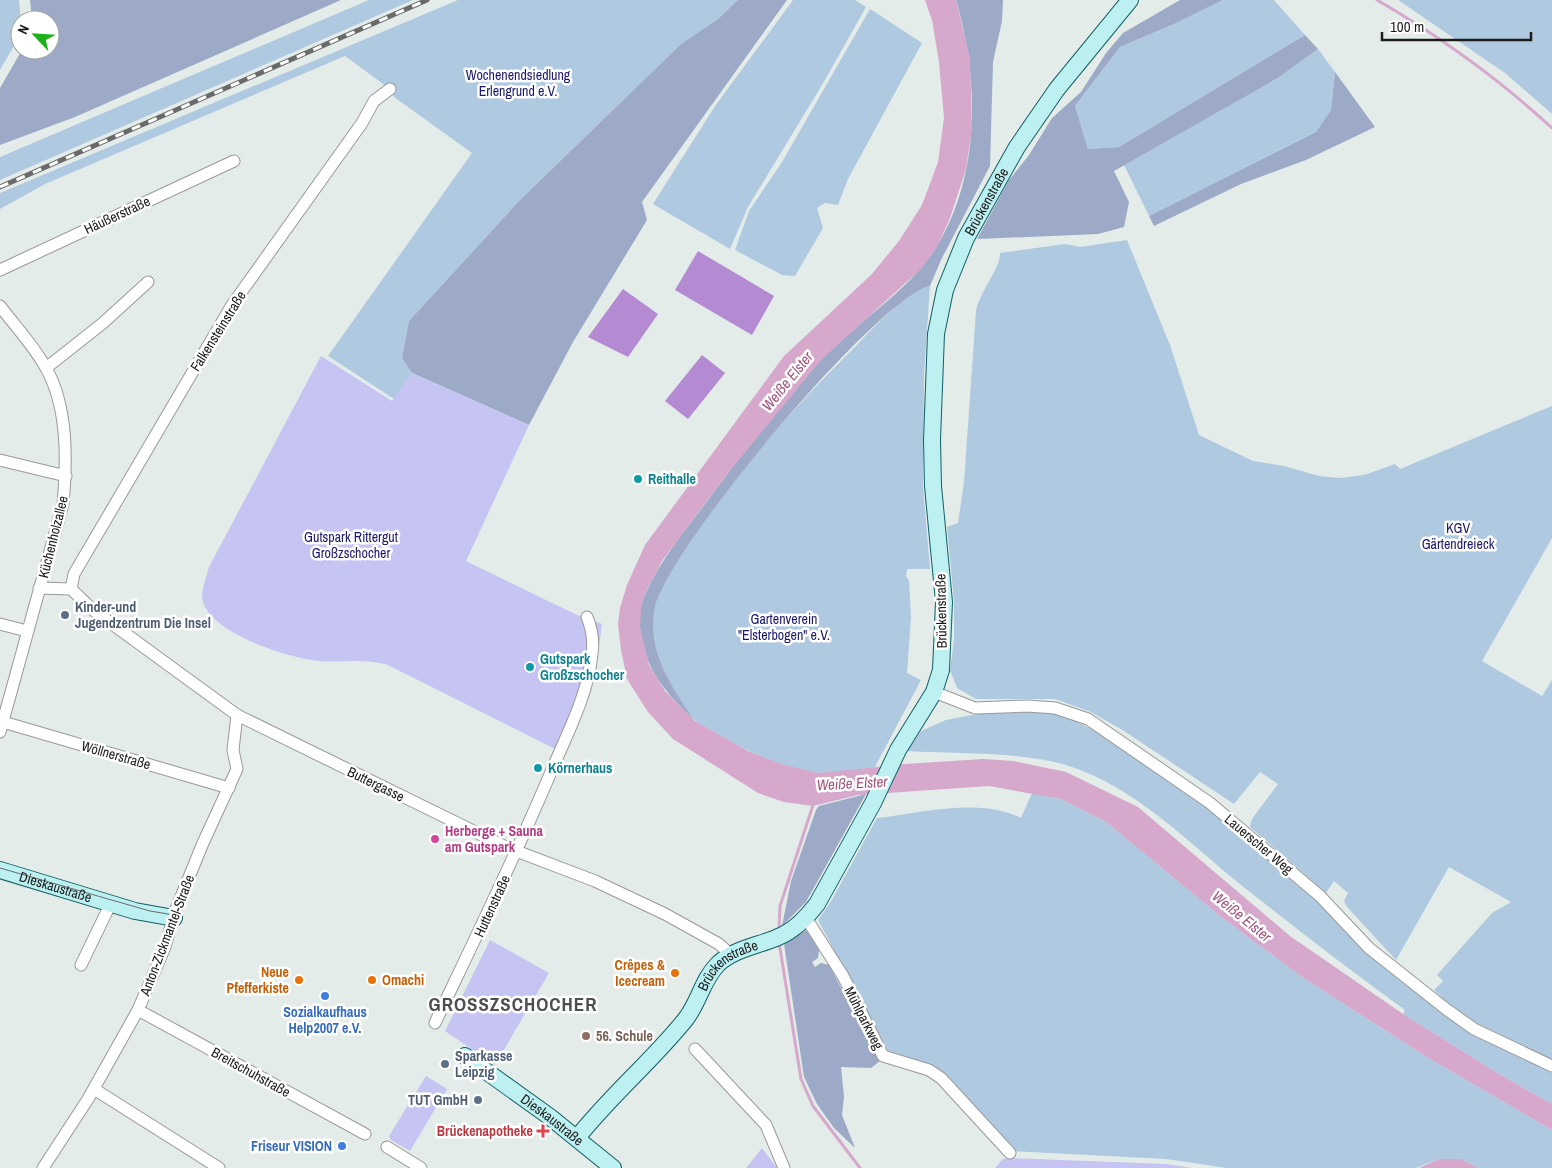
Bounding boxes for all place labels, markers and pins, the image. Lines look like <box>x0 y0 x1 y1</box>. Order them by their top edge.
place label: Reithalle <box>648 470 696 488</box>
marker: Reithalle <box>632 473 644 485</box>
place label: Kinder-und Jugendzentrum Die Insel <box>75 598 211 632</box>
marker: Kinder-und Jugendzentrum Die Insel <box>59 609 71 621</box>
place label: Gutspark Großzschocher <box>540 650 625 684</box>
marker: Gutspark Großzschocher <box>524 661 536 673</box>
place label: Körnerhaus <box>548 759 612 777</box>
marker: Körnerhaus <box>532 762 544 774</box>
place label: Herberge + Sauna am Gutspark <box>445 822 544 856</box>
marker: Herberge + Sauna am Gutspark <box>429 833 441 845</box>
place label: Crêpes & Icecream <box>615 956 666 990</box>
place label: Neue Pfefferkiste <box>226 963 289 997</box>
marker: Crêpes & Icecream <box>669 967 681 979</box>
place label: Omachi <box>382 971 424 989</box>
marker: Neue Pfefferkiste <box>293 974 305 986</box>
marker: Omachi <box>366 974 378 986</box>
marker: Sozialkaufhaus Help2007 e.V. <box>319 990 331 1002</box>
place label: Sozialkaufhaus Help2007 e.V. <box>283 1003 367 1037</box>
place label: 56. Schule <box>596 1027 653 1045</box>
marker: 56. Schule <box>580 1030 592 1042</box>
place label: Sparkasse Leipzig <box>455 1047 512 1081</box>
marker: Sparkasse Leipzig <box>439 1058 451 1070</box>
place label: TUT GmbH <box>408 1091 468 1109</box>
marker: TUT GmbH <box>472 1094 484 1106</box>
place label: Brückenapotheke <box>437 1122 533 1140</box>
marker: Brückenapotheke <box>537 1125 549 1137</box>
place label: Friseur VISION <box>251 1137 332 1155</box>
marker: Friseur VISION <box>336 1140 348 1152</box>

